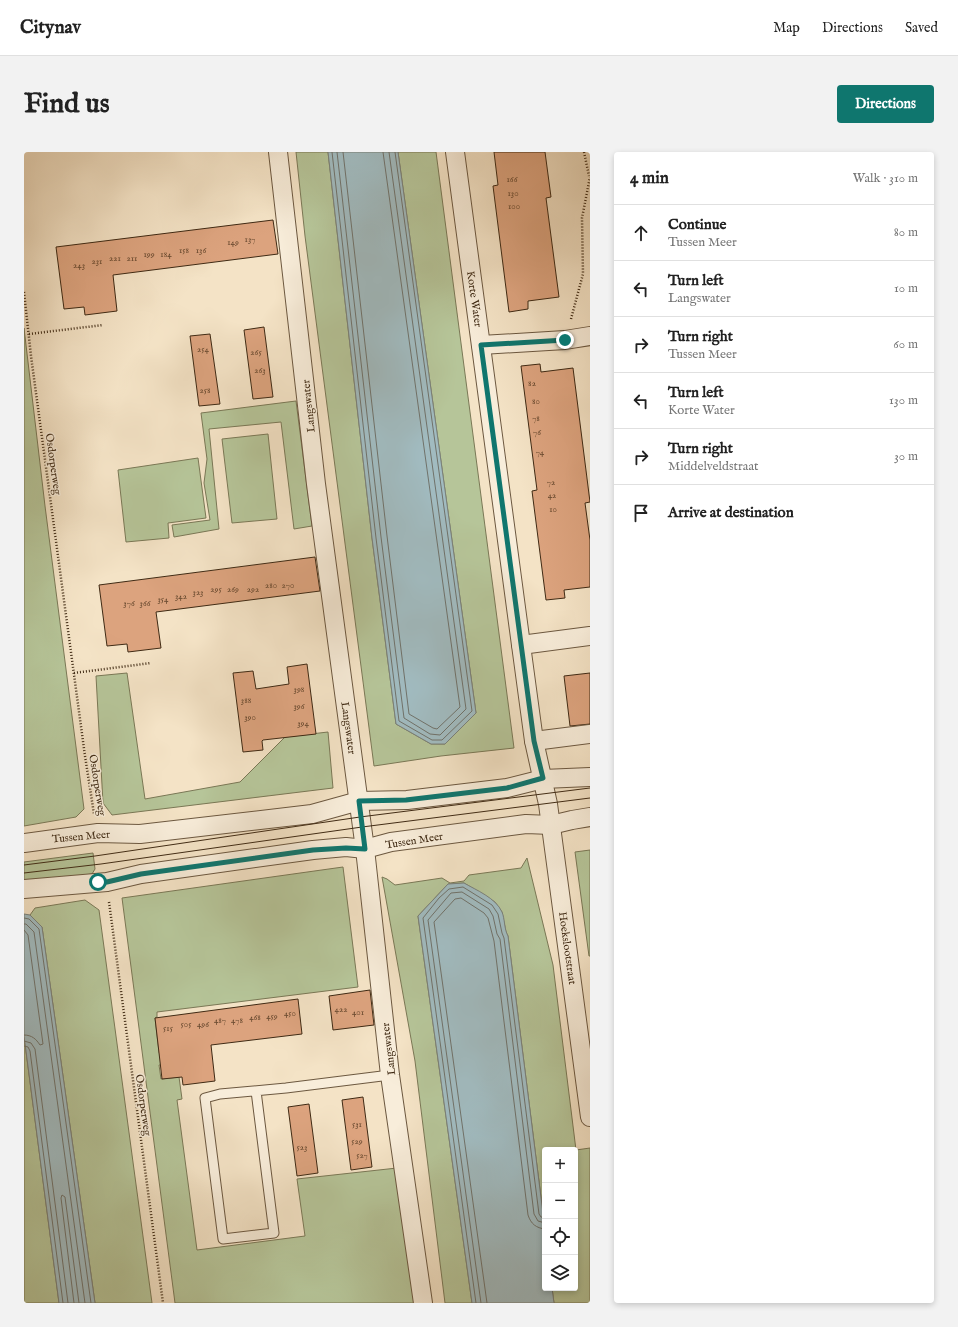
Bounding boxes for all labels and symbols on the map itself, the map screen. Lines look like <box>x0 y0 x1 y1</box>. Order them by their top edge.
house number: 166 <box>507 174 518 185</box>
house number: 130 <box>507 188 519 199</box>
house number: 100 <box>508 201 520 212</box>
house number: 137 <box>245 234 255 245</box>
house number: 149 <box>227 237 239 248</box>
house number: 158 <box>179 245 190 256</box>
house number: 136 <box>196 245 206 256</box>
house number: 199 <box>143 249 155 260</box>
house number: 184 <box>160 249 172 260</box>
house number: 221 <box>109 253 121 264</box>
house number: 211 <box>127 253 137 264</box>
house number: 231 <box>92 256 102 267</box>
house number: 243 <box>73 260 85 271</box>
street label: Korte Water <box>463 270 485 328</box>
route end <box>556 331 574 349</box>
house number: 254 <box>197 344 209 355</box>
house number: 265 <box>250 347 262 358</box>
house number: 263 <box>254 365 266 376</box>
house number: 82 <box>528 378 536 389</box>
street label: Langswater <box>299 379 319 433</box>
house number: 258 <box>200 385 211 396</box>
house number: 80 <box>532 396 540 407</box>
house number: 78 <box>532 413 540 424</box>
house number: 76 <box>533 427 541 438</box>
street label: Osdorperweg <box>42 432 64 497</box>
house number: 74 <box>536 447 545 458</box>
house number: 72 <box>547 477 555 488</box>
house number: 42 <box>548 490 556 501</box>
house number: 10 <box>549 504 557 515</box>
house number: 280 <box>265 580 277 591</box>
house number: 270 <box>282 580 294 591</box>
house number: 295 <box>210 584 222 595</box>
house number: 269 <box>227 584 239 595</box>
house number: 292 <box>247 584 259 595</box>
house number: 323 <box>193 587 203 598</box>
house number: 342 <box>175 591 187 602</box>
house number: 354 <box>158 594 169 605</box>
house number: 376 <box>123 598 135 609</box>
house number: 366 <box>140 598 151 609</box>
house number: 398 <box>294 684 305 695</box>
house number: 388 <box>241 695 252 706</box>
house number: 396 <box>293 701 305 712</box>
street label: Langswater <box>337 701 359 755</box>
house number: 390 <box>244 712 256 723</box>
house number: 394 <box>297 718 309 729</box>
street label: Osdorperweg <box>85 753 109 818</box>
street label: Tussen Meer <box>51 827 111 847</box>
street label: Tussen Meer <box>384 830 444 852</box>
route start <box>89 873 107 891</box>
street label: Hoekslootstraat <box>555 911 579 986</box>
house number: 422 <box>335 1004 347 1015</box>
house number: 401 <box>352 1007 364 1018</box>
house number: 450 <box>284 1008 296 1019</box>
house number: 459 <box>266 1011 278 1022</box>
house number: 468 <box>249 1012 261 1023</box>
house number: 487 <box>214 1015 226 1026</box>
house number: 478 <box>231 1015 243 1026</box>
house number: 505 <box>181 1019 192 1030</box>
house number: 496 <box>197 1019 209 1030</box>
street label: Langswater <box>379 1022 399 1076</box>
house number: 515 <box>163 1023 174 1034</box>
street label: Osdorperweg <box>132 1073 154 1138</box>
house number: 531 <box>352 1119 362 1130</box>
house number: 529 <box>351 1136 363 1147</box>
house number: 523 <box>297 1142 307 1153</box>
house number: 527 <box>356 1150 368 1161</box>

